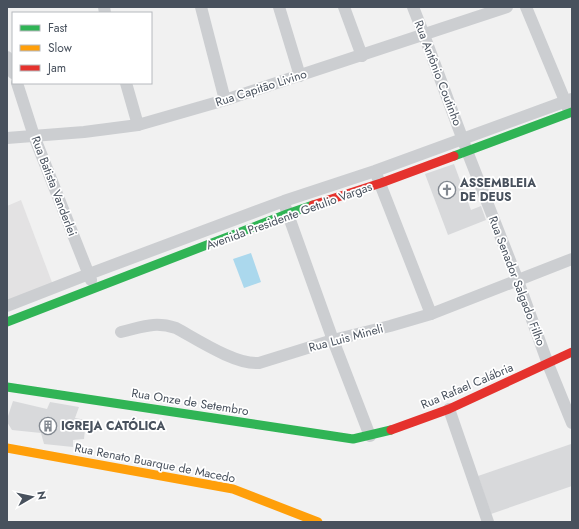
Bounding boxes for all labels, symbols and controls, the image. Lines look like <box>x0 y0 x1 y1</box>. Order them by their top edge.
legend <box>12 12 152 84</box>
street label: Rua Antônio Coutinho <box>410 18 467 129</box>
text: Fast <box>48 19 67 37</box>
text: Slow <box>48 39 73 57</box>
text: Jam <box>46 59 66 77</box>
street label: Rua Capitão Livino <box>213 65 309 111</box>
street label: Rua Batista Vanderlei <box>27 133 81 239</box>
place label: ASSEMBLEIA DE DEUS <box>459 174 536 206</box>
street label: Avenida Presidente Getulio Vargas <box>204 178 375 254</box>
church icon: ASSEMBLEIA DE DEUS <box>437 180 457 200</box>
street label: Rua Senador Salgado Filho <box>484 213 550 349</box>
street label: Rua Luis Mineli <box>307 319 385 357</box>
street label: Rua Rafael Calábria <box>418 358 516 414</box>
street label: Rua Onze de Setembro <box>130 384 250 420</box>
building icon: IGREJA CATÓLICA <box>38 416 58 436</box>
place label: IGREJA CATÓLICA <box>61 417 166 435</box>
street label: Rua Renato Buarque de Macedo <box>73 439 237 488</box>
north arrow <box>12 477 52 517</box>
text: N <box>33 490 50 501</box>

